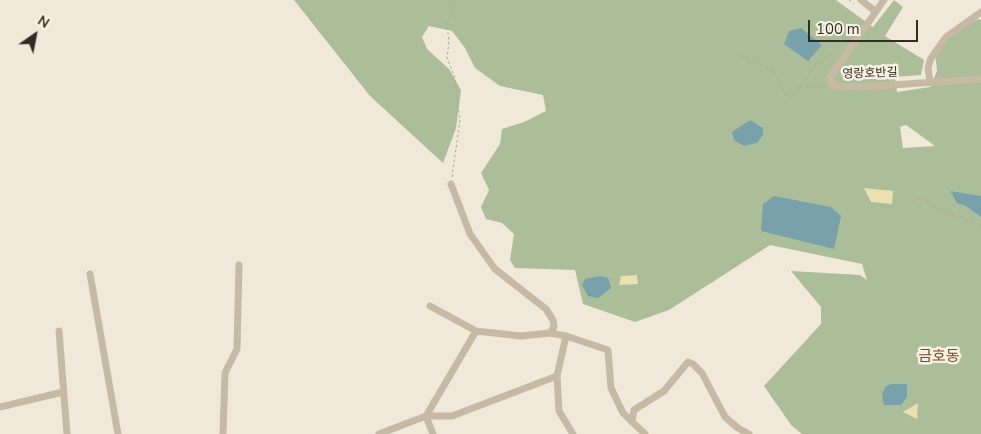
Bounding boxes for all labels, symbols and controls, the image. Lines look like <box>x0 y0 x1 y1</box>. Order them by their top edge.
north arrow <box>10 10 60 60</box>
scale bar <box>811 10 921 42</box>
text: N <box>34 11 53 33</box>
text: 100 m <box>816 19 860 39</box>
street label: 영랑호반길 <box>842 66 898 82</box>
district label: 금호동 <box>918 348 960 366</box>

